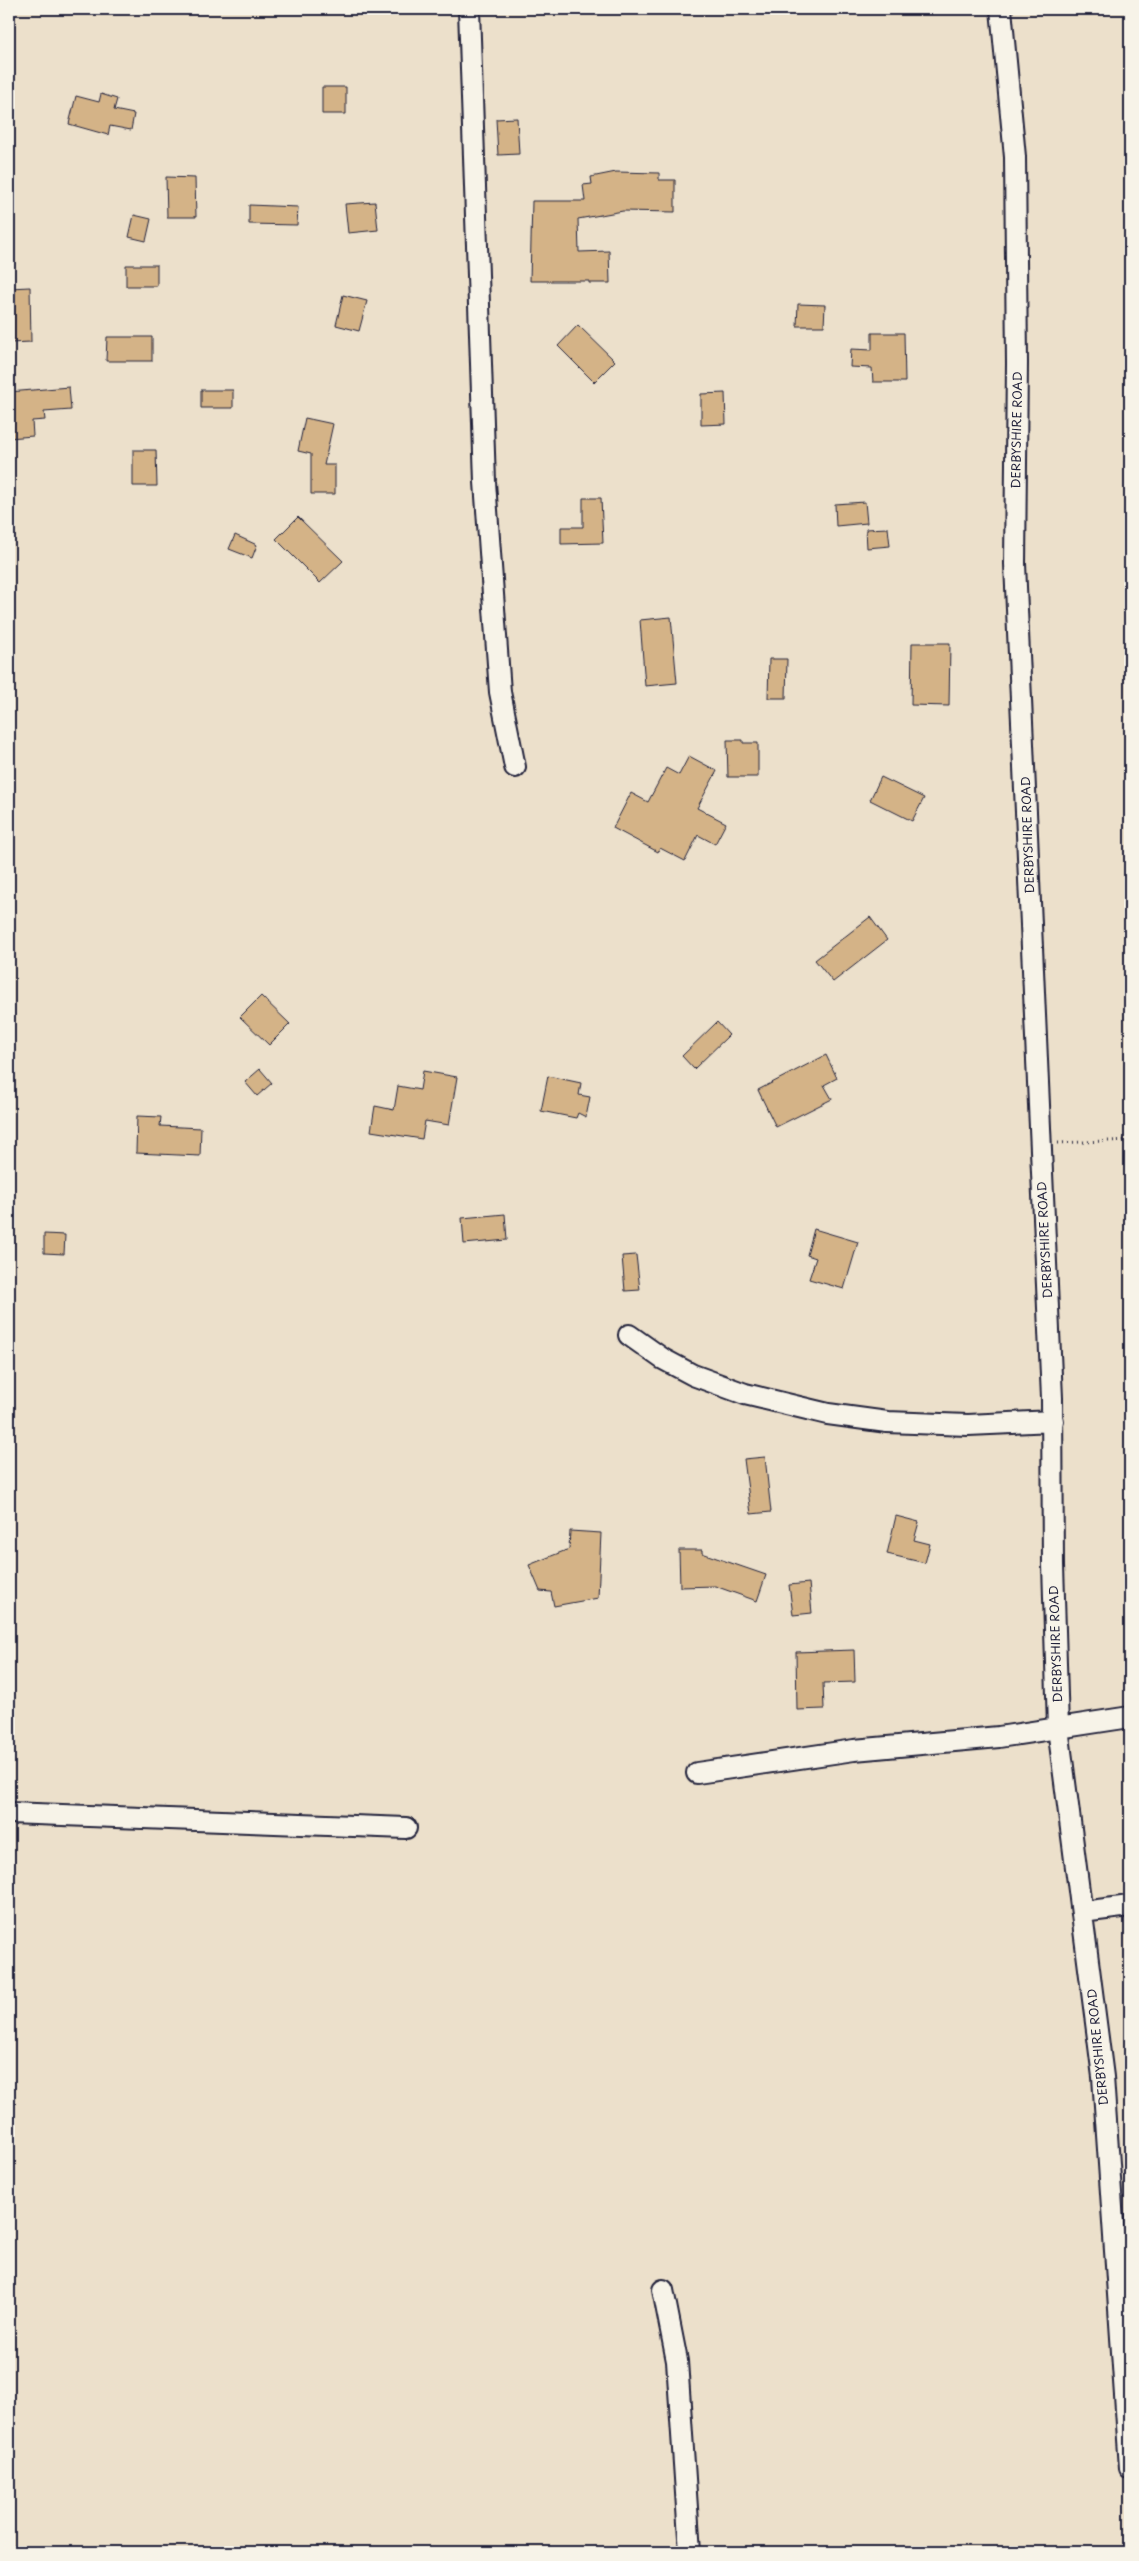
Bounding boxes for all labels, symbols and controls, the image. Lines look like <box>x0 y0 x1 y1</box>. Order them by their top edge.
street label: DERBYSHIRE ROAD <box>1006 371 1026 489</box>
street label: DERBYSHIRE ROAD <box>1016 776 1038 894</box>
street label: DERBYSHIRE ROAD <box>1032 1181 1056 1299</box>
street label: DERBYSHIRE ROAD <box>1044 1585 1066 1703</box>
street label: DERBYSHIRE ROAD <box>1082 1988 1112 2106</box>

